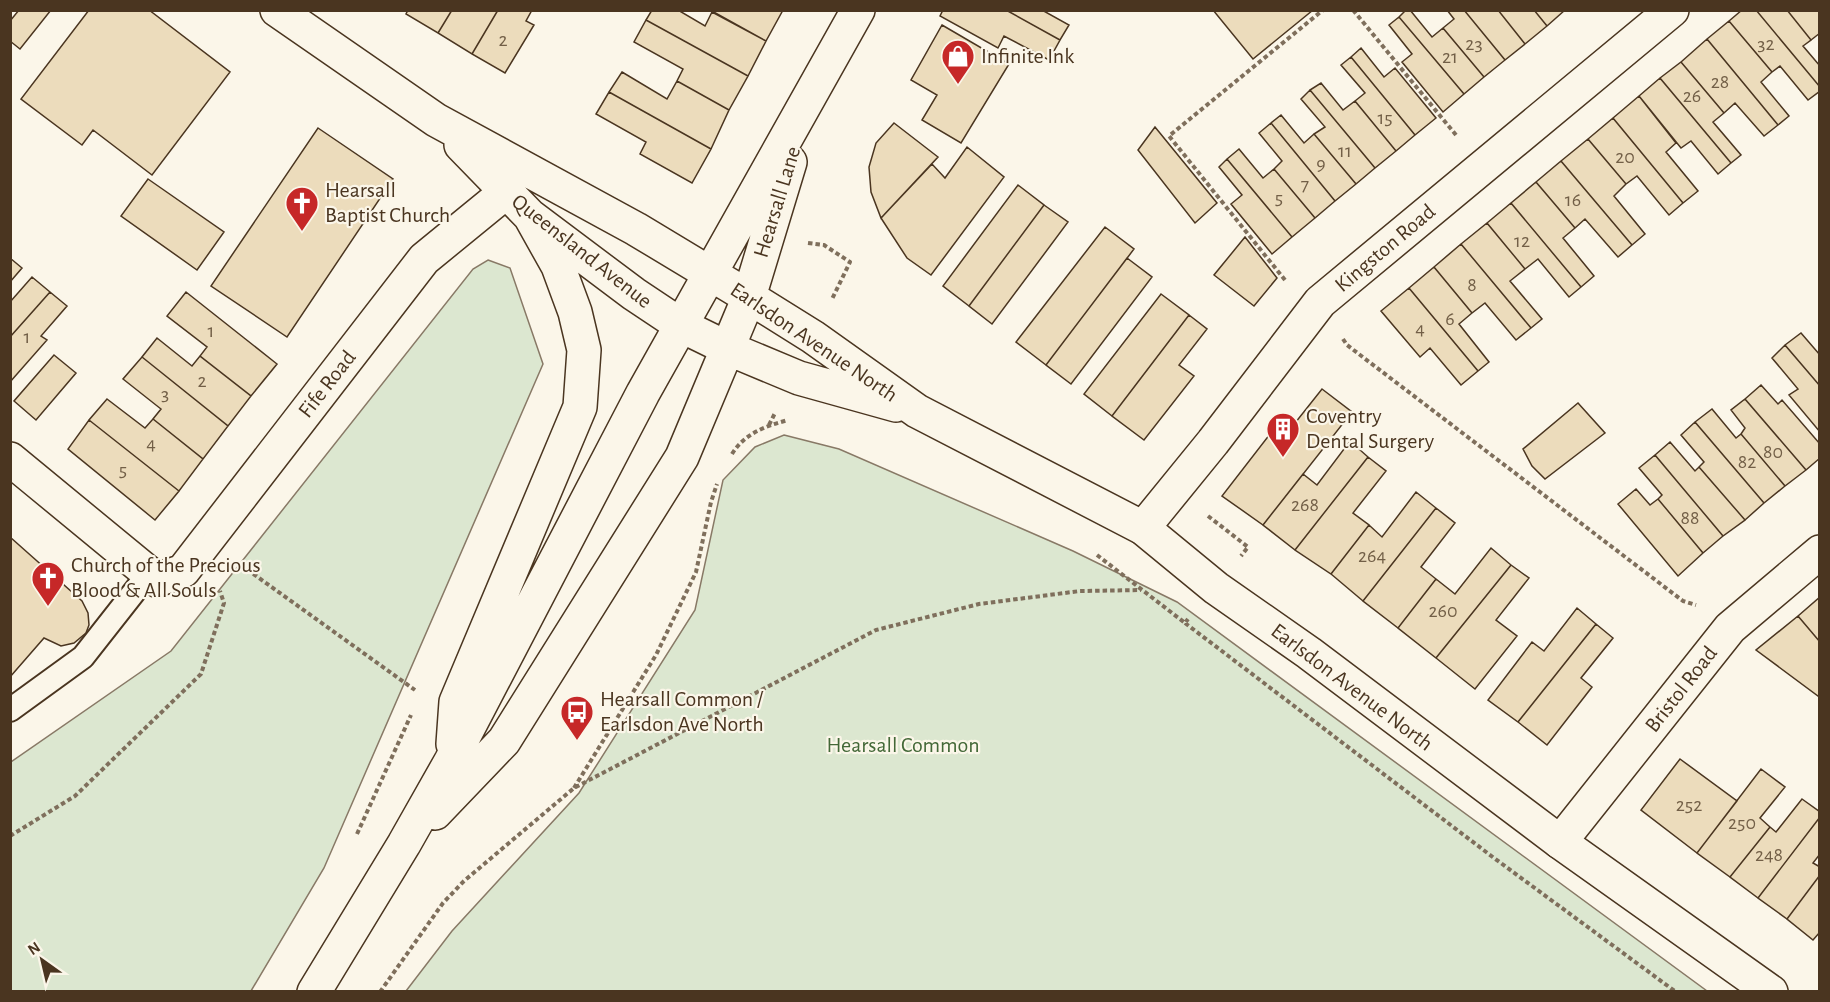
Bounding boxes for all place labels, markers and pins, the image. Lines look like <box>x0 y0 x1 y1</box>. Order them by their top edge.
shop icon: Infinite Ink <box>940 38 976 85</box>
place label: Infinite Ink <box>981 45 1074 67</box>
place label: Hearsall Baptist Church <box>325 179 450 226</box>
church icon: Hearsall Baptist Church <box>284 185 320 232</box>
place label: Coventry Dental Surgery <box>1306 405 1435 452</box>
building icon: Coventry Dental Surgery <box>1265 411 1301 458</box>
place label: Church of the Precious Blood & All Souls <box>71 554 261 601</box>
church icon: Church of the Precious Blood & All Souls <box>30 560 66 607</box>
place label: Hearsall Common / Earlsdon Ave North <box>600 688 764 735</box>
bus stop icon: Hearsall Common / Earlsdon Ave North <box>559 694 595 741</box>

